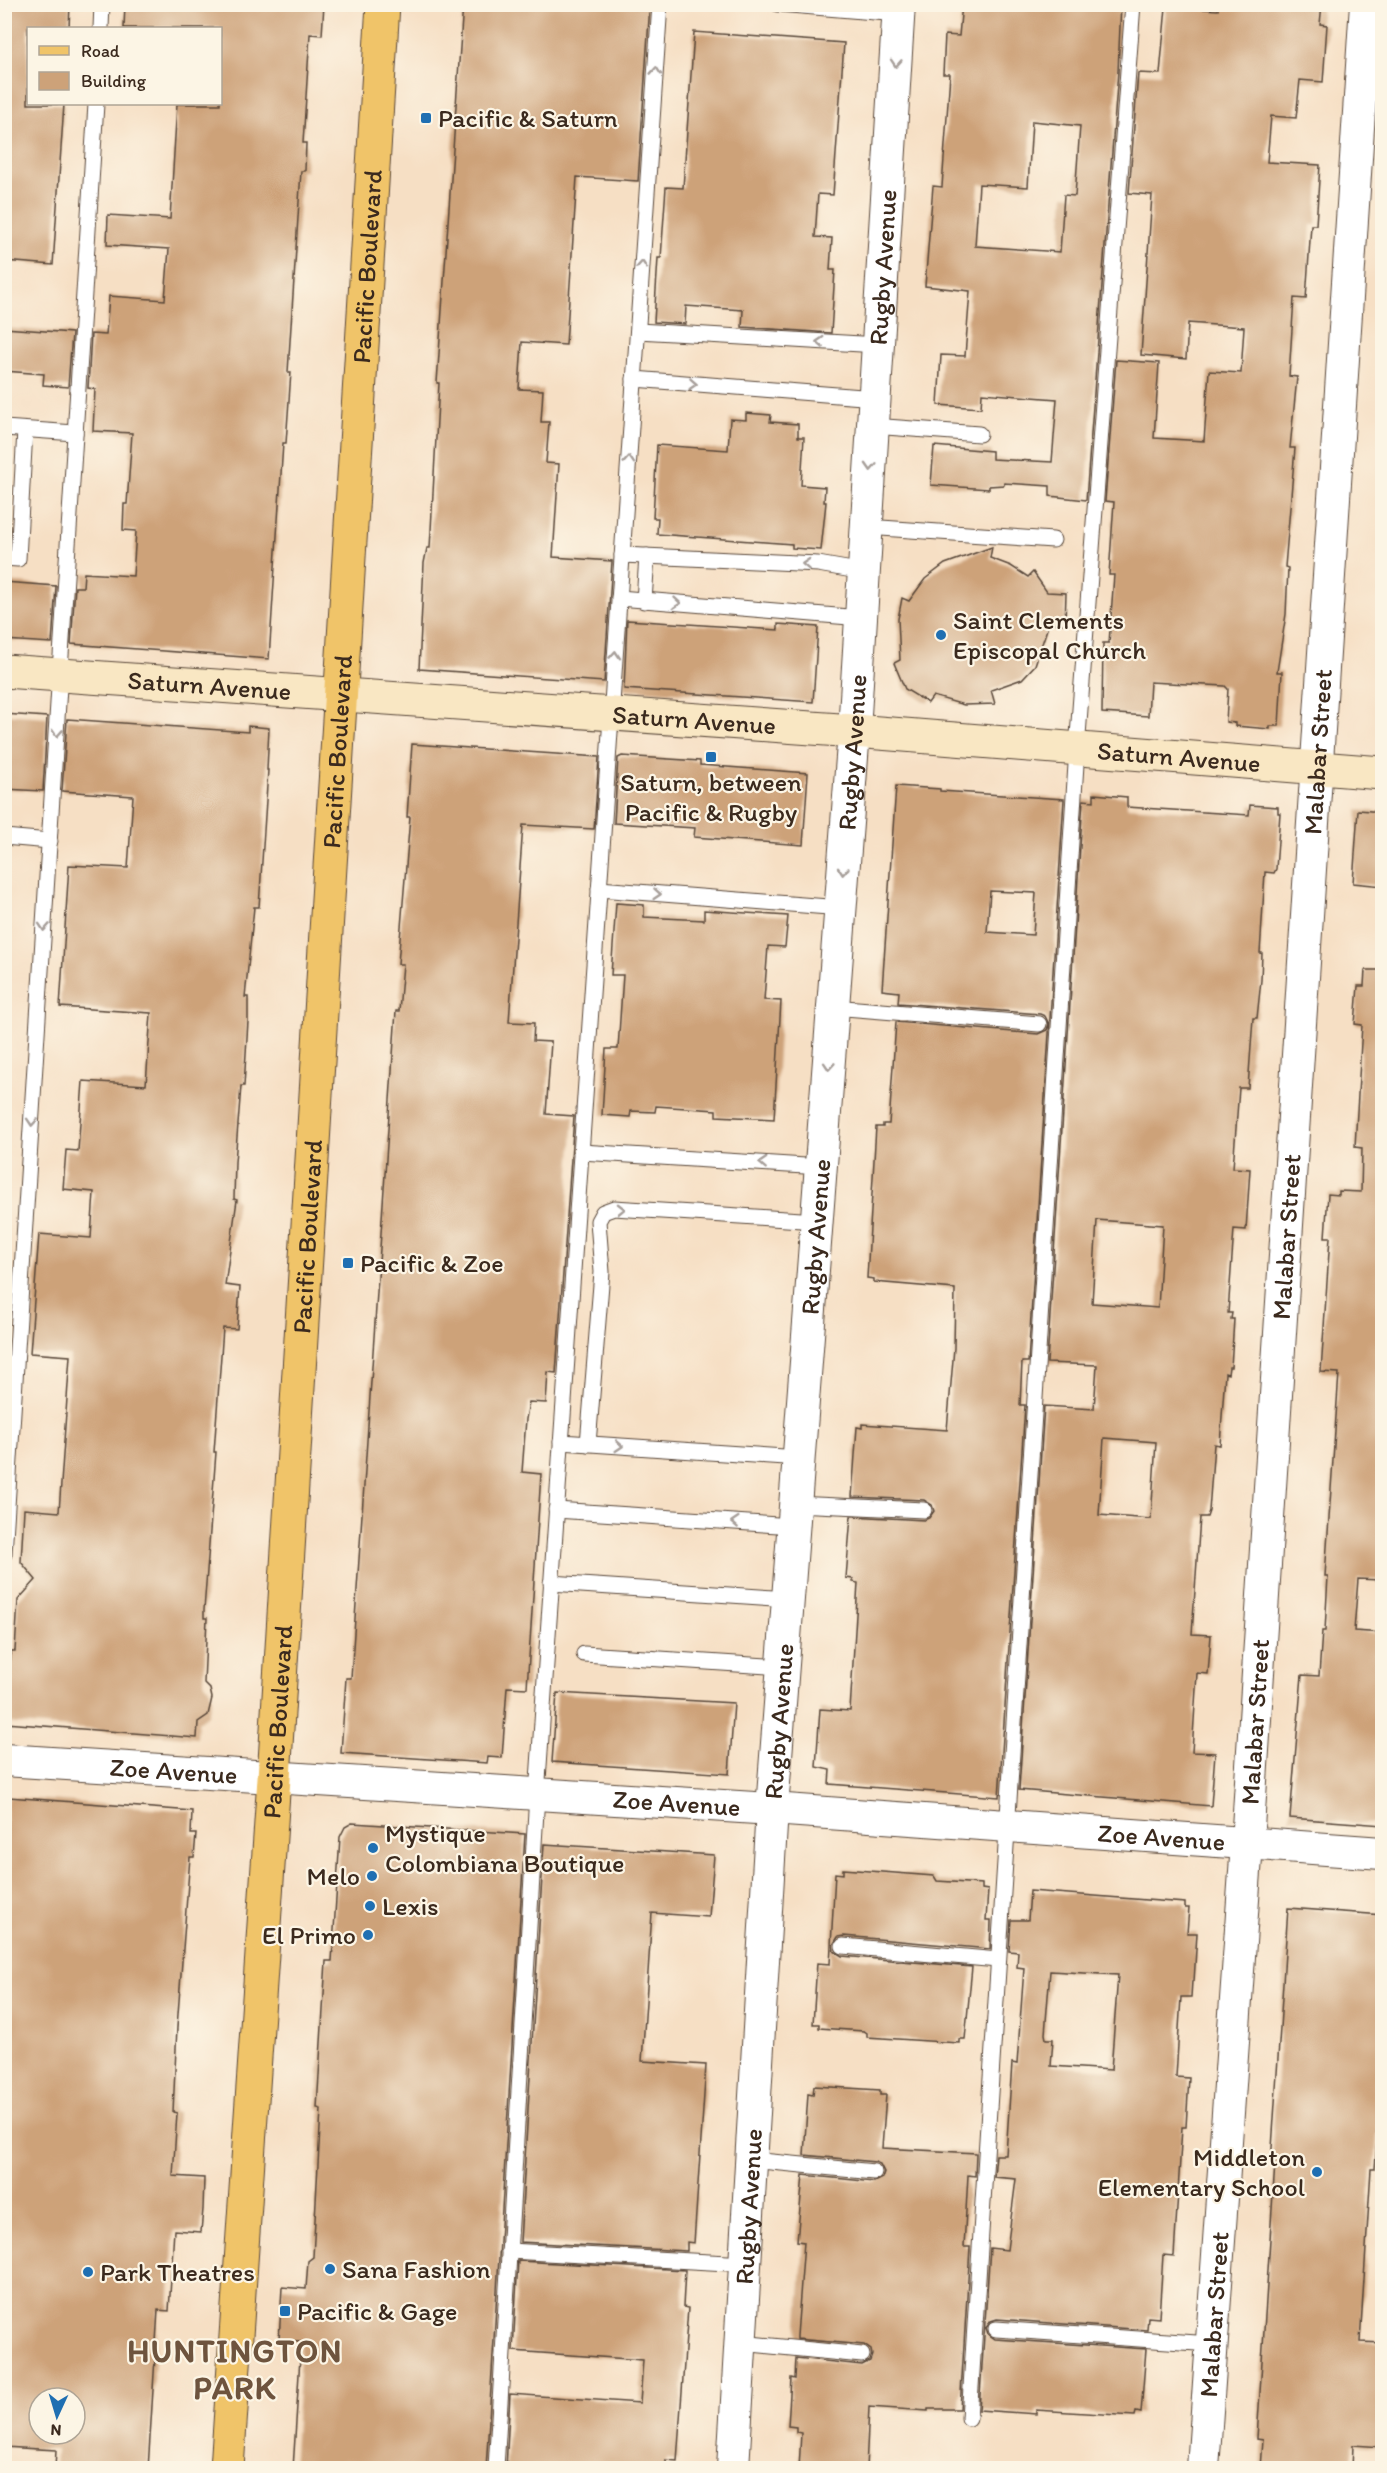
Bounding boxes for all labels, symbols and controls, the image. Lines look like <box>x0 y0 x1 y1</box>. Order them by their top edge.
legend <box>27 27 222 105</box>
text: Road <box>81 40 120 62</box>
one-way arrow <box>889 58 902 67</box>
one-way arrow <box>649 66 662 75</box>
text: Building <box>81 70 147 92</box>
place label: Pacific & Saturn <box>438 102 618 134</box>
marker: Pacific & Saturn <box>419 111 433 125</box>
street label: Pacific Boulevard <box>345 169 389 364</box>
street label: Rugby Avenue <box>862 188 904 346</box>
one-way arrow <box>635 261 648 270</box>
one-way arrow <box>815 335 824 348</box>
one-way arrow <box>688 377 697 390</box>
one-way arrow <box>622 455 635 464</box>
one-way arrow <box>864 463 877 472</box>
one-way arrow <box>802 557 811 570</box>
one-way arrow <box>673 596 682 609</box>
place label: Saint Clements Episcopal Church <box>953 604 1146 666</box>
marker: Saint Clements Episcopal Church <box>934 628 948 642</box>
one-way arrow <box>608 650 621 659</box>
street label: Pacific Boulevard <box>315 654 359 849</box>
street label: Saturn Avenue <box>127 664 292 707</box>
street label: Malabar Street <box>1296 668 1339 836</box>
street label: Rugby Avenue <box>830 673 873 831</box>
street label: Saturn Avenue <box>611 698 777 741</box>
one-way arrow <box>50 728 63 737</box>
street label: Saturn Avenue <box>1096 734 1262 779</box>
marker: Saturn, between Pacific & Rugby <box>704 750 718 764</box>
place label: Saturn, between Pacific & Rugby <box>620 766 802 828</box>
one-way arrow <box>837 867 850 876</box>
one-way arrow <box>652 887 661 900</box>
one-way arrow <box>38 923 51 932</box>
one-way arrow <box>823 1061 836 1070</box>
one-way arrow <box>25 1118 38 1127</box>
street label: Pacific Boulevard <box>285 1139 329 1335</box>
street label: Malabar Street <box>1265 1153 1308 1321</box>
one-way arrow <box>758 1157 767 1170</box>
street label: Rugby Avenue <box>794 1158 837 1316</box>
one-way arrow <box>616 1203 625 1215</box>
place label: Pacific & Zoe <box>360 1247 504 1279</box>
marker: Pacific & Zoe <box>341 1256 355 1270</box>
one-way arrow <box>615 1440 624 1453</box>
one-way arrow <box>731 1516 740 1529</box>
street label: Pacific Boulevard <box>255 1624 299 1820</box>
street label: Malabar Street <box>1234 1638 1276 1806</box>
street label: Rugby Avenue <box>757 1642 801 1801</box>
street label: Zoe Avenue <box>109 1751 238 1791</box>
street label: Zoe Avenue <box>612 1783 741 1823</box>
place label: Mystique Colombiana Boutique <box>385 1817 625 1879</box>
street label: Zoe Avenue <box>1097 1817 1226 1858</box>
marker: Mystique Colombiana Boutique <box>366 1841 380 1855</box>
place label: Melo <box>307 1860 360 1892</box>
marker: Melo <box>365 1869 379 1883</box>
place label: Lexis <box>382 1890 439 1922</box>
marker: Lexis <box>363 1899 377 1913</box>
place label: El Primo <box>262 1919 356 1951</box>
marker: El Primo <box>361 1928 375 1942</box>
street label: Rugby Avenue <box>728 2127 769 2286</box>
place label: Middleton Elementary School <box>1098 2141 1305 2203</box>
marker: Middleton Elementary School <box>1310 2165 1324 2179</box>
street label: Malabar Street <box>1192 2230 1236 2398</box>
place label: Sana Fashion <box>342 2253 491 2285</box>
place label: Park Theatres <box>100 2256 255 2288</box>
marker: Sana Fashion <box>323 2262 337 2276</box>
marker: Park Theatres <box>81 2265 95 2279</box>
place label: Pacific & Gage <box>297 2295 457 2327</box>
marker: Pacific & Gage <box>278 2304 292 2318</box>
district label: HUNTINGTON PARK <box>127 2332 343 2407</box>
north arrow <box>27 2386 87 2446</box>
text: N <box>50 2421 62 2440</box>

